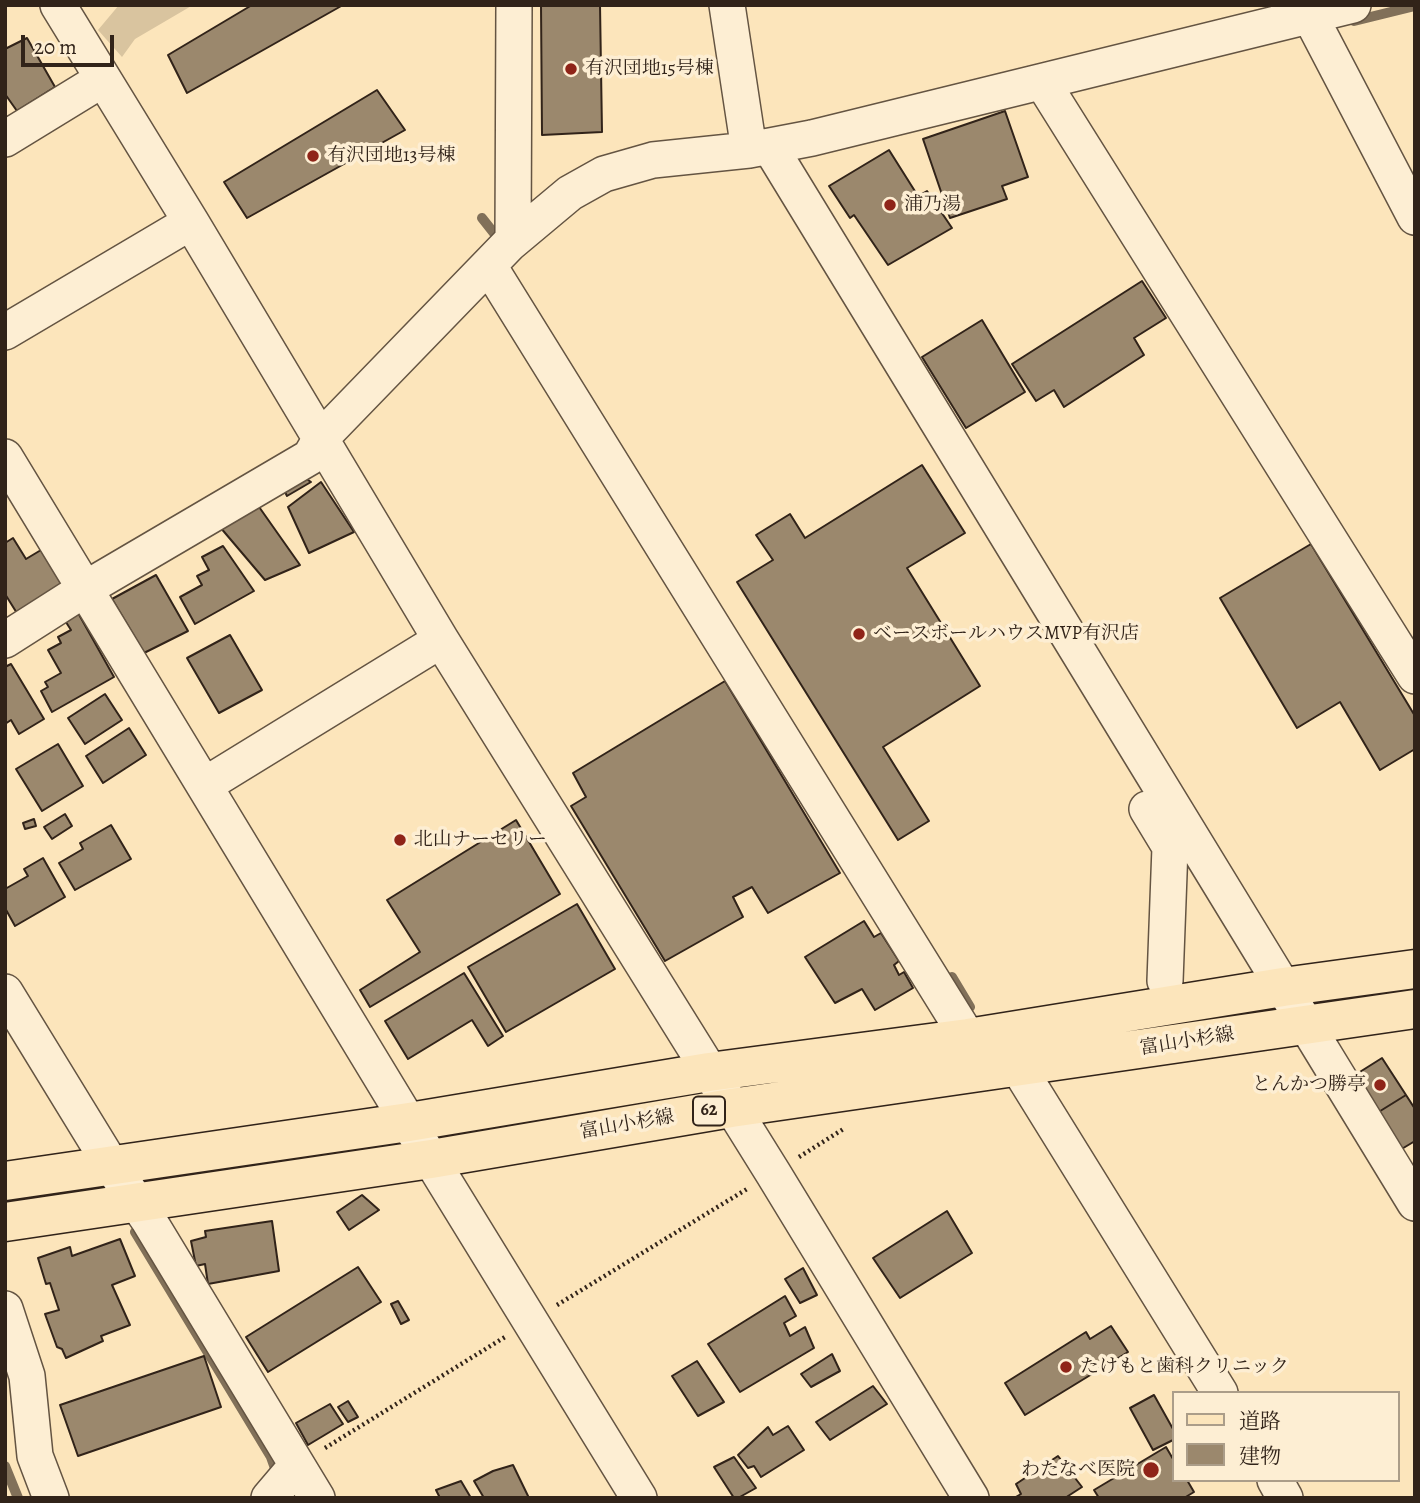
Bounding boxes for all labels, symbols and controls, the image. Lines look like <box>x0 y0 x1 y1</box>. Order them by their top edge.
scale bar <box>24 21 117 65</box>
text: 20 m <box>34 33 77 61</box>
place label: 有沢団地15号棟 <box>585 58 714 80</box>
marker: 有沢団地15号棟 <box>563 61 579 77</box>
place label: 有沢団地13号棟 <box>327 145 455 167</box>
marker: 有沢団地13号棟 <box>305 148 321 164</box>
place label: 浦乃湯 <box>904 194 961 216</box>
marker: 浦乃湯 <box>882 197 898 213</box>
place label: ベースボールハウスMVP有沢店 <box>873 623 1139 645</box>
marker: ベースボールハウスMVP有沢店 <box>851 626 867 642</box>
place label: 北山ナーセリー <box>414 829 547 851</box>
marker: 北山ナーセリー <box>392 832 408 848</box>
street label: 富山小杉線 <box>1138 1023 1236 1061</box>
place label: とんかつ勝亭 <box>1252 1074 1366 1096</box>
marker: とんかつ勝亭 <box>1372 1077 1388 1093</box>
road number: 62 <box>693 1096 725 1126</box>
street label: 富山小杉線 <box>578 1106 676 1144</box>
place label: たけもと歯科クリニック <box>1080 1356 1289 1378</box>
marker: たけもと歯科クリニック <box>1058 1359 1074 1375</box>
legend <box>1172 1391 1399 1482</box>
text: 道路 <box>1239 1407 1281 1435</box>
text: 建物 <box>1239 1442 1281 1470</box>
place label: わたなべ医院 <box>1021 1459 1135 1481</box>
marker: わたなべ医院 <box>1141 1460 1161 1480</box>

